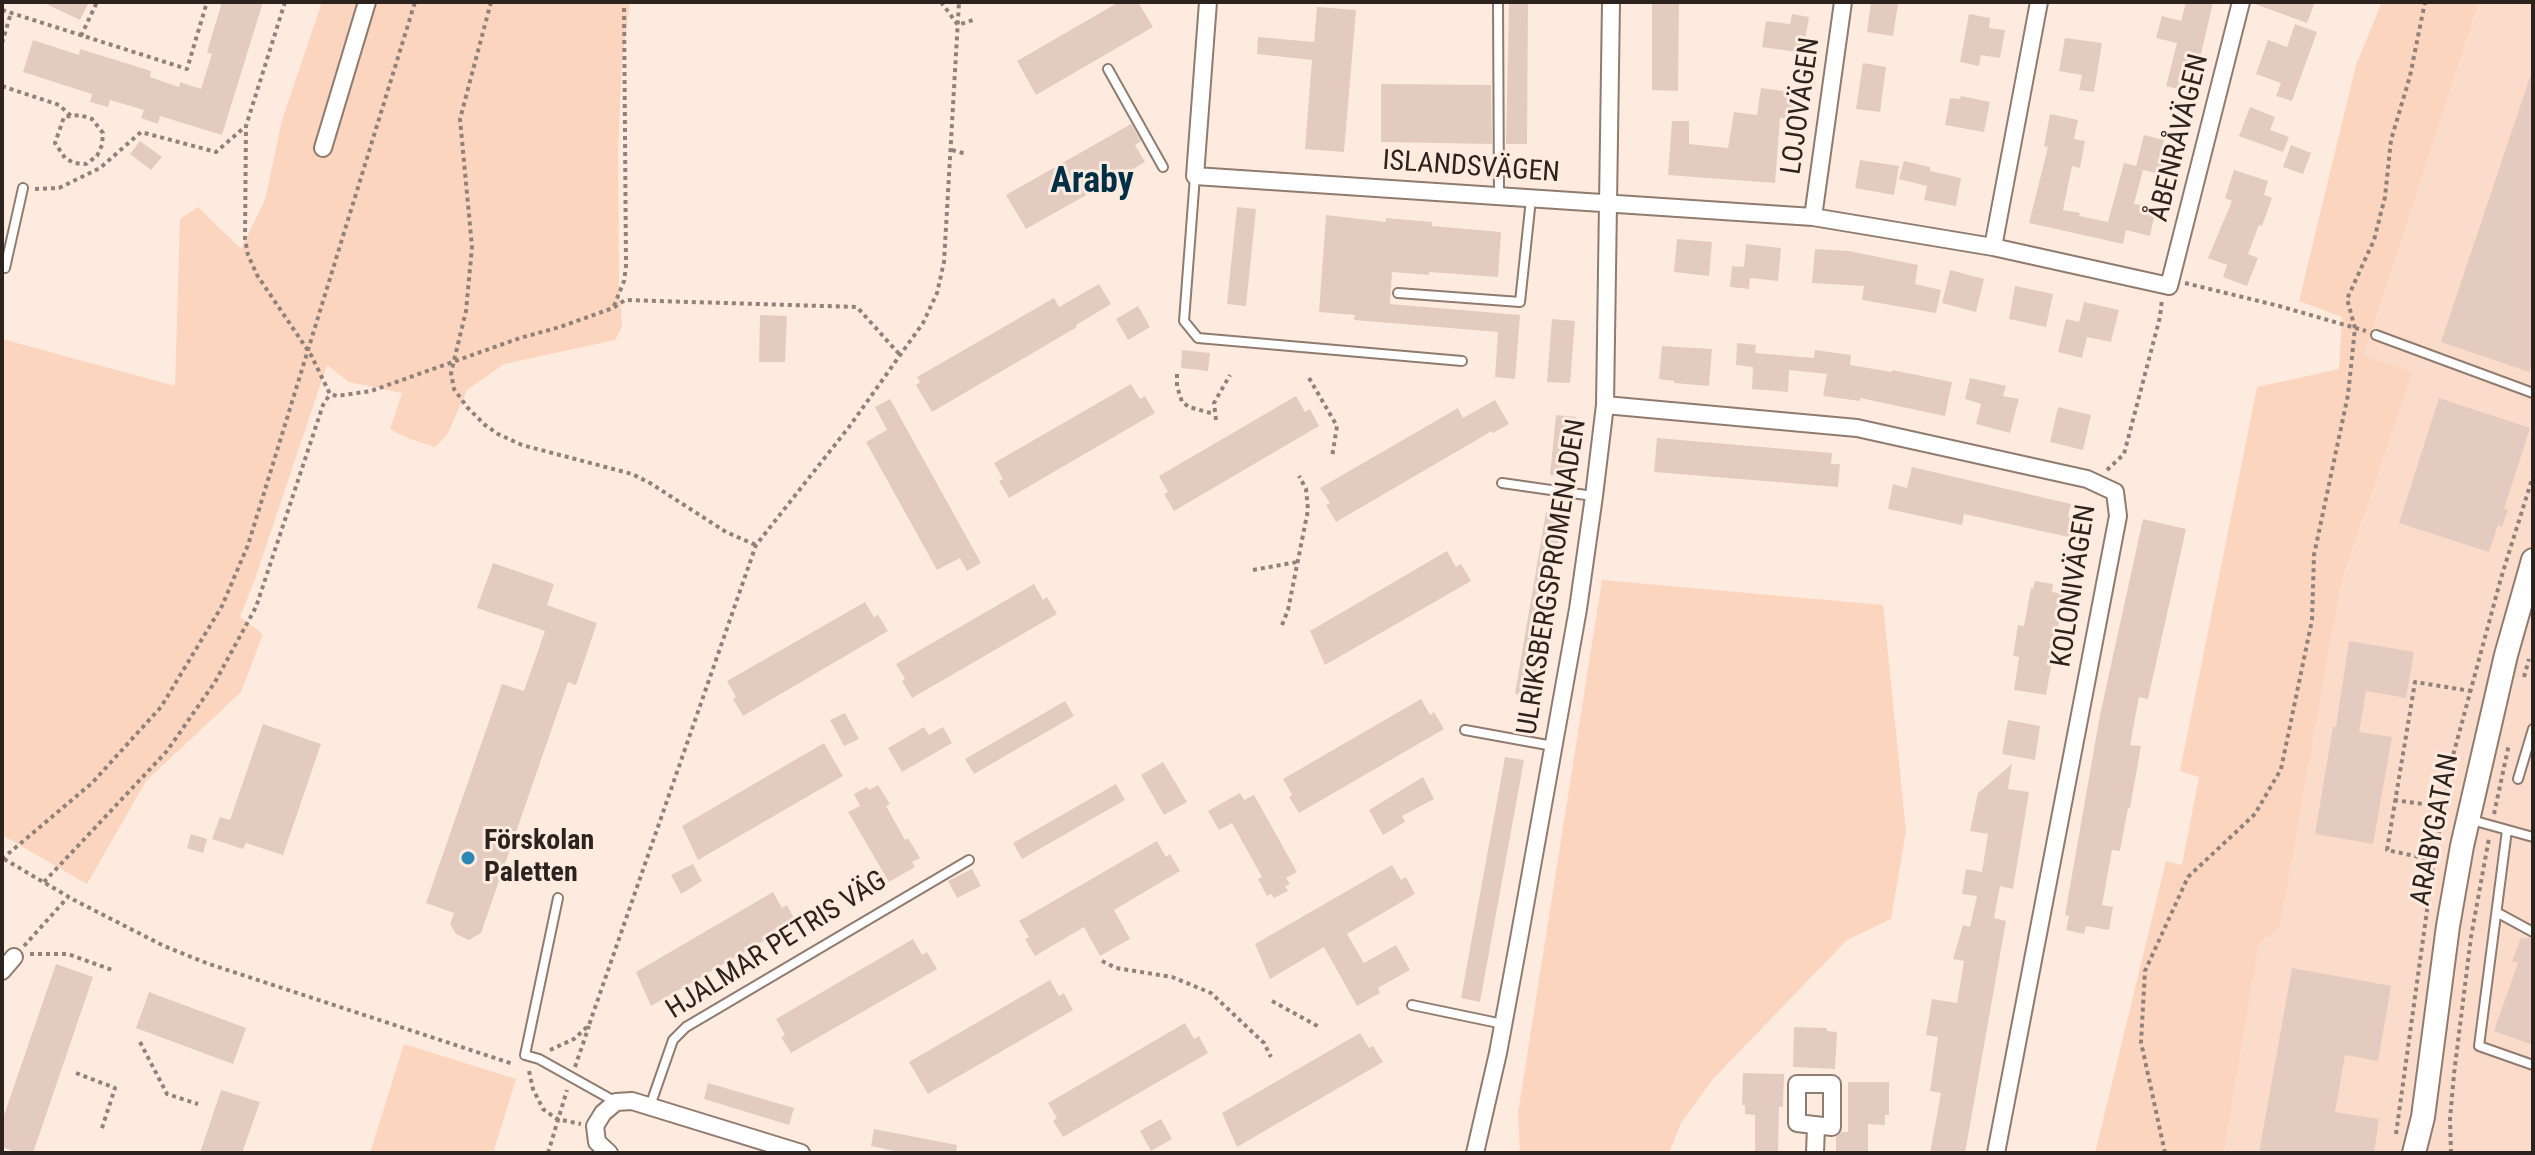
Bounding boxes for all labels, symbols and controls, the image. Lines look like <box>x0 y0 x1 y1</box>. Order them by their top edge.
street label: LOJOVÄGEN <box>1776 35 1828 177</box>
street label: ÅBENRÅVÄGEN <box>2143 51 2217 225</box>
street label: ISLANDSVÄGEN <box>1381 145 1561 191</box>
district label: Araby <box>1050 161 1134 205</box>
street label: ULRIKSBERGSPROMENADEN <box>1511 417 1595 737</box>
street label: KOLONIVÄGEN <box>2046 502 2104 670</box>
street label: ARABYGATAN <box>2405 751 2467 909</box>
place label: Förskolan Paletten <box>484 825 594 891</box>
marker: Förskolan Paletten <box>459 849 477 867</box>
street label: HJALMAR PETRIS VÄG <box>661 865 893 1027</box>

